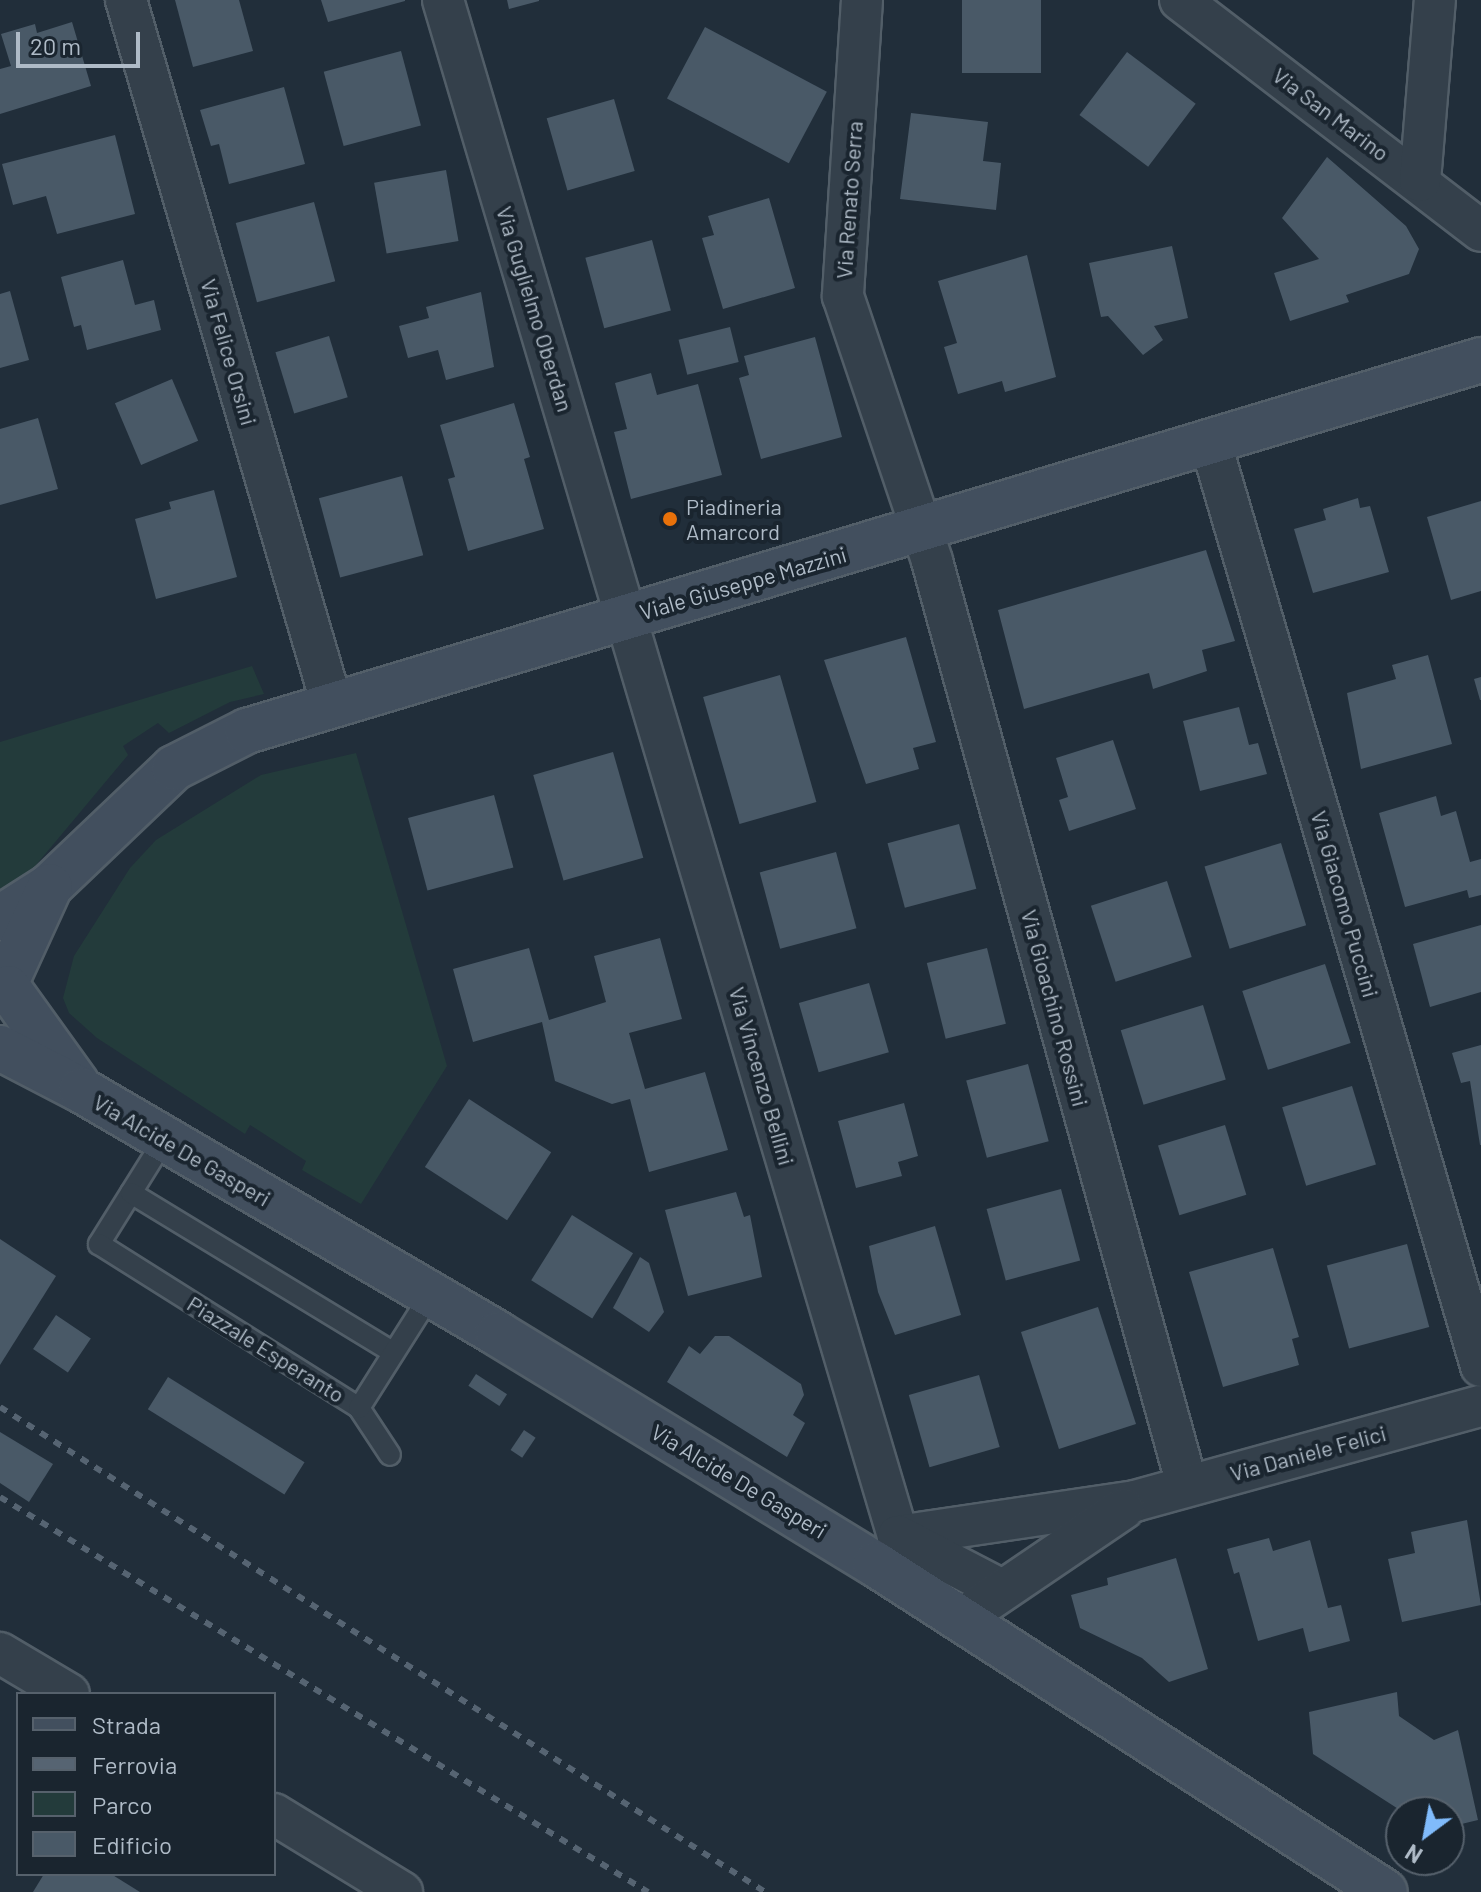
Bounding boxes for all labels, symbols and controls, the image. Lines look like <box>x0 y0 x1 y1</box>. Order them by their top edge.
scale bar <box>20 16 144 66</box>
text: 20 m <box>30 31 81 60</box>
street label: Via San Marino <box>1268 62 1394 166</box>
street label: Via Renato Serra <box>830 120 868 280</box>
street label: Via Guglielmo Oberdan <box>491 203 579 415</box>
street label: Via Felice Orsini <box>195 276 263 428</box>
place label: Piadineria Amarcord <box>686 493 782 544</box>
marker: Piadineria Amarcord <box>661 510 679 528</box>
street label: Viale Giuseppe Mazzini <box>636 541 850 625</box>
street label: Via Giacomo Puccini <box>1306 808 1384 1000</box>
street label: Via Gioachino Rossini <box>1016 907 1094 1109</box>
street label: Via Vincenzo Bellini <box>724 984 800 1168</box>
street label: Via Alcide De Gasperi <box>89 1089 275 1211</box>
street label: Piazzale Esperanto <box>183 1290 349 1408</box>
street label: Via Alcide De Gasperi <box>646 1418 832 1544</box>
street label: Via Daniele Felici <box>1227 1419 1389 1487</box>
legend <box>16 1692 276 1876</box>
text: Strada <box>92 1710 161 1739</box>
text: Ferrovia <box>92 1750 177 1779</box>
text: Parco <box>92 1790 153 1819</box>
north arrow <box>1385 1796 1465 1876</box>
text: Edificio <box>92 1830 172 1859</box>
text: N <box>1400 1840 1426 1870</box>

